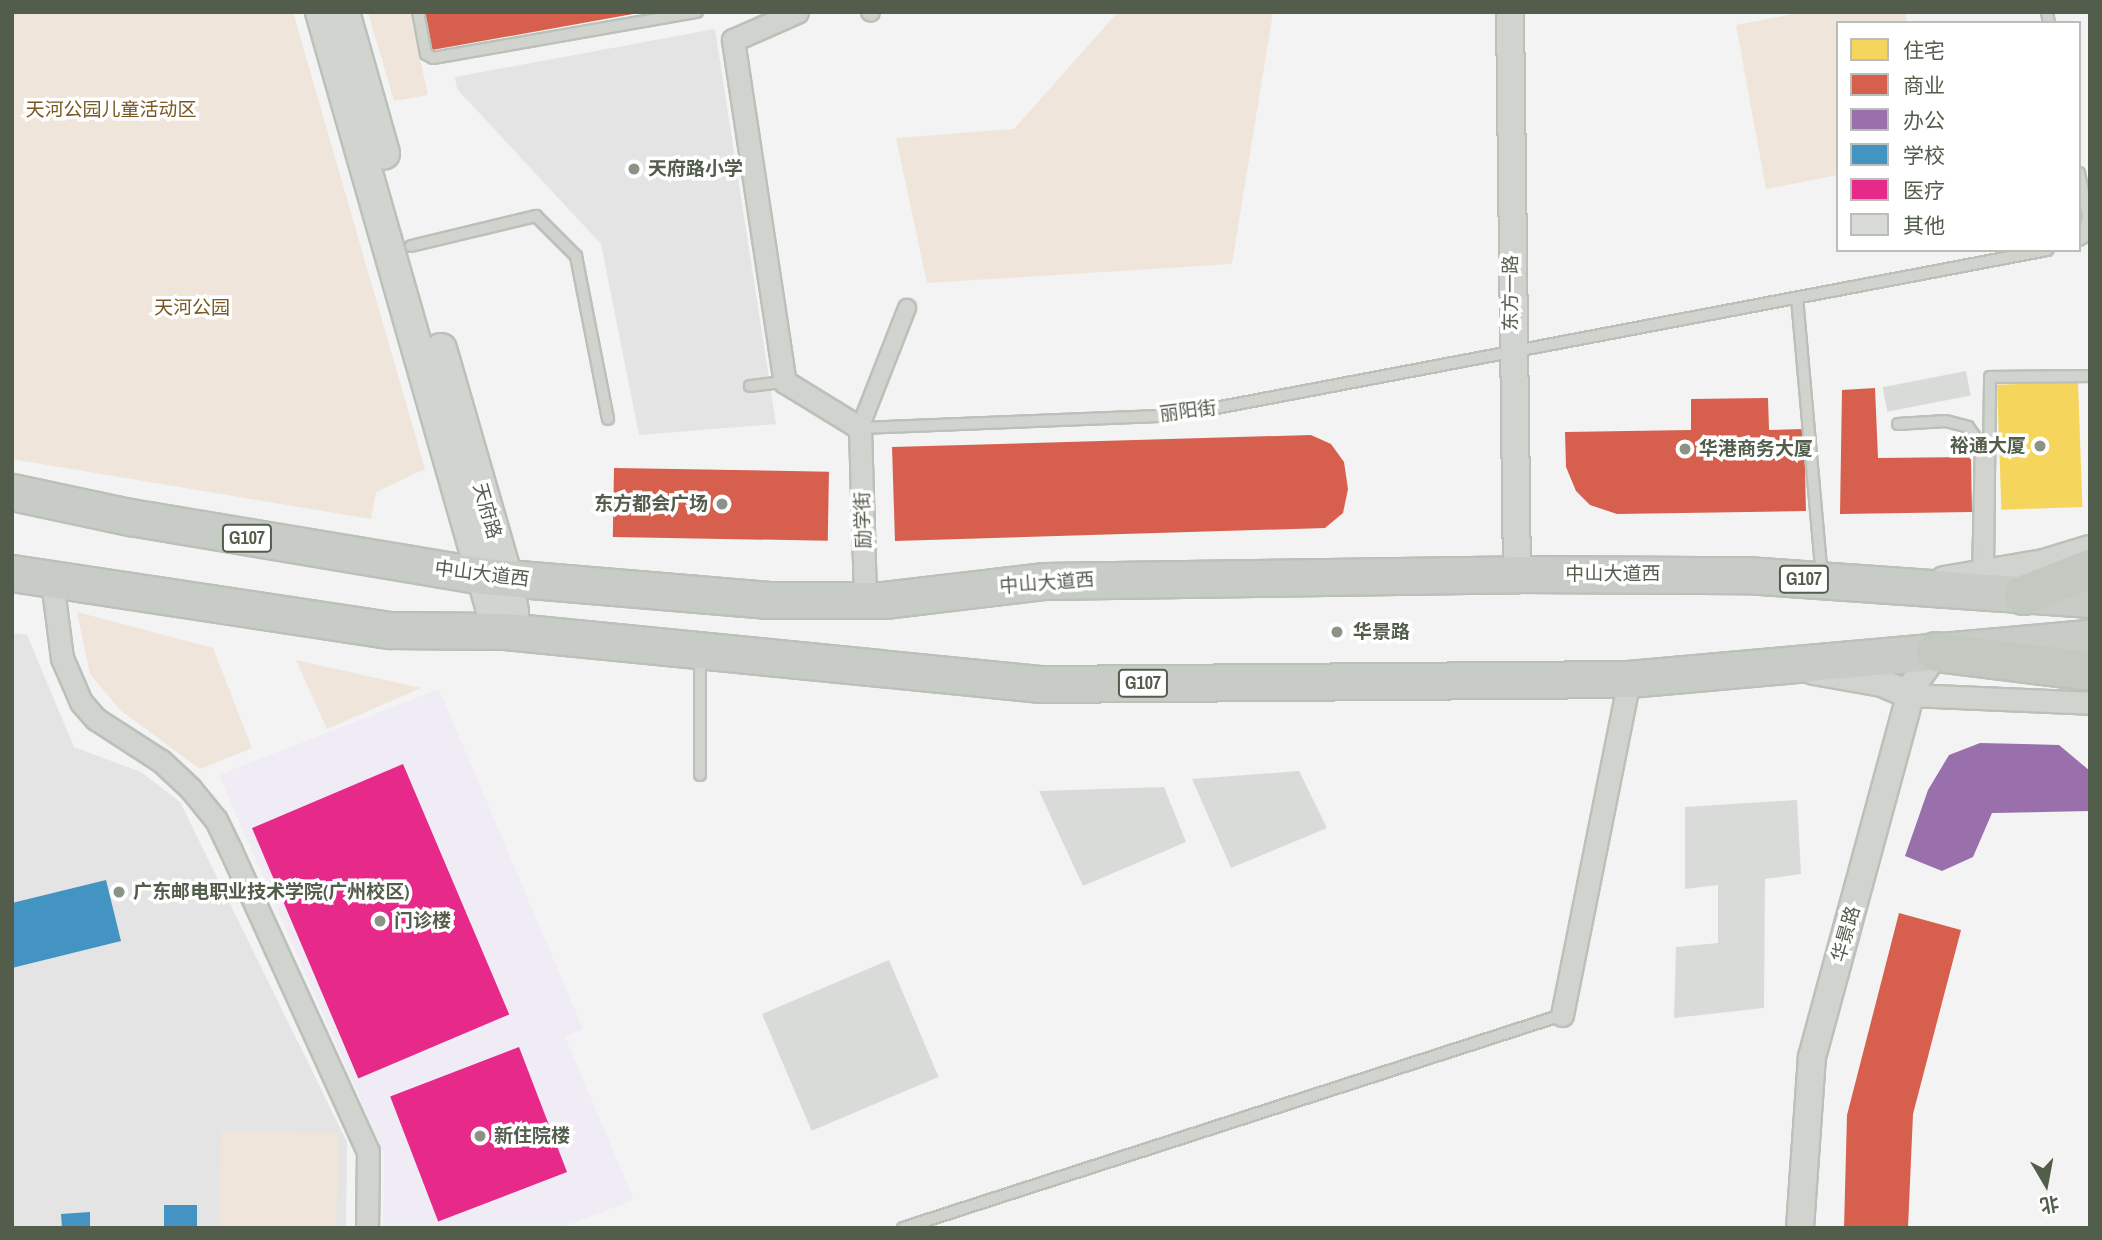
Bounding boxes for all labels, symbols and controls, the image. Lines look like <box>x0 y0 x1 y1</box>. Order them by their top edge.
legend <box>1836 21 2081 252</box>
text: 住宅 <box>1903 36 1945 65</box>
text: 商业 <box>1903 71 1945 100</box>
park label: 天河公园儿童活动区 <box>26 99 196 121</box>
text: 办公 <box>1903 106 1945 135</box>
text: 学校 <box>1903 141 1945 170</box>
place label: 天府路小学 <box>648 158 743 180</box>
marker: 天府路小学 <box>626 161 642 177</box>
text: 医疗 <box>1903 176 1945 205</box>
text: 其他 <box>1903 211 1945 240</box>
street label: 东方一路 <box>1500 255 1522 331</box>
park label: 天河公园 <box>154 297 230 319</box>
street label: 丽阳街 <box>1158 396 1218 426</box>
place label: 裕通大厦 <box>1950 435 2026 457</box>
place label: 华港商务大厦 <box>1699 438 1813 460</box>
marker: 裕通大厦 <box>2032 438 2048 454</box>
marker: 华港商务大厦 <box>1677 441 1693 457</box>
street label: 天府路 <box>468 480 506 542</box>
street label: 励学街 <box>851 491 875 549</box>
place label: 东方都会广场 <box>594 493 708 515</box>
marker: 东方都会广场 <box>714 496 730 512</box>
road number: G107 <box>221 524 273 552</box>
street label: 中山大道西 <box>433 557 531 591</box>
street label: 中山大道西 <box>1566 563 1660 585</box>
road number: G107 <box>1778 564 1830 594</box>
street label: 中山大道西 <box>999 568 1095 598</box>
place label: 华景路 <box>1353 621 1410 643</box>
marker: 华景路 <box>1327 622 1347 642</box>
road number: G107 <box>1117 668 1169 698</box>
place label: 广东邮电职业技术学院(广州校区) <box>133 881 409 903</box>
marker: 广东邮电职业技术学院(广州校区) <box>111 884 127 900</box>
street label: 华景路 <box>1827 903 1865 965</box>
place label: 门诊楼 <box>394 910 451 932</box>
marker: 门诊楼 <box>372 913 388 929</box>
place label: 新住院楼 <box>494 1125 570 1147</box>
marker: 新住院楼 <box>472 1128 488 1144</box>
north arrow <box>2011 1149 2081 1219</box>
text: 北 <box>2038 1190 2061 1219</box>

